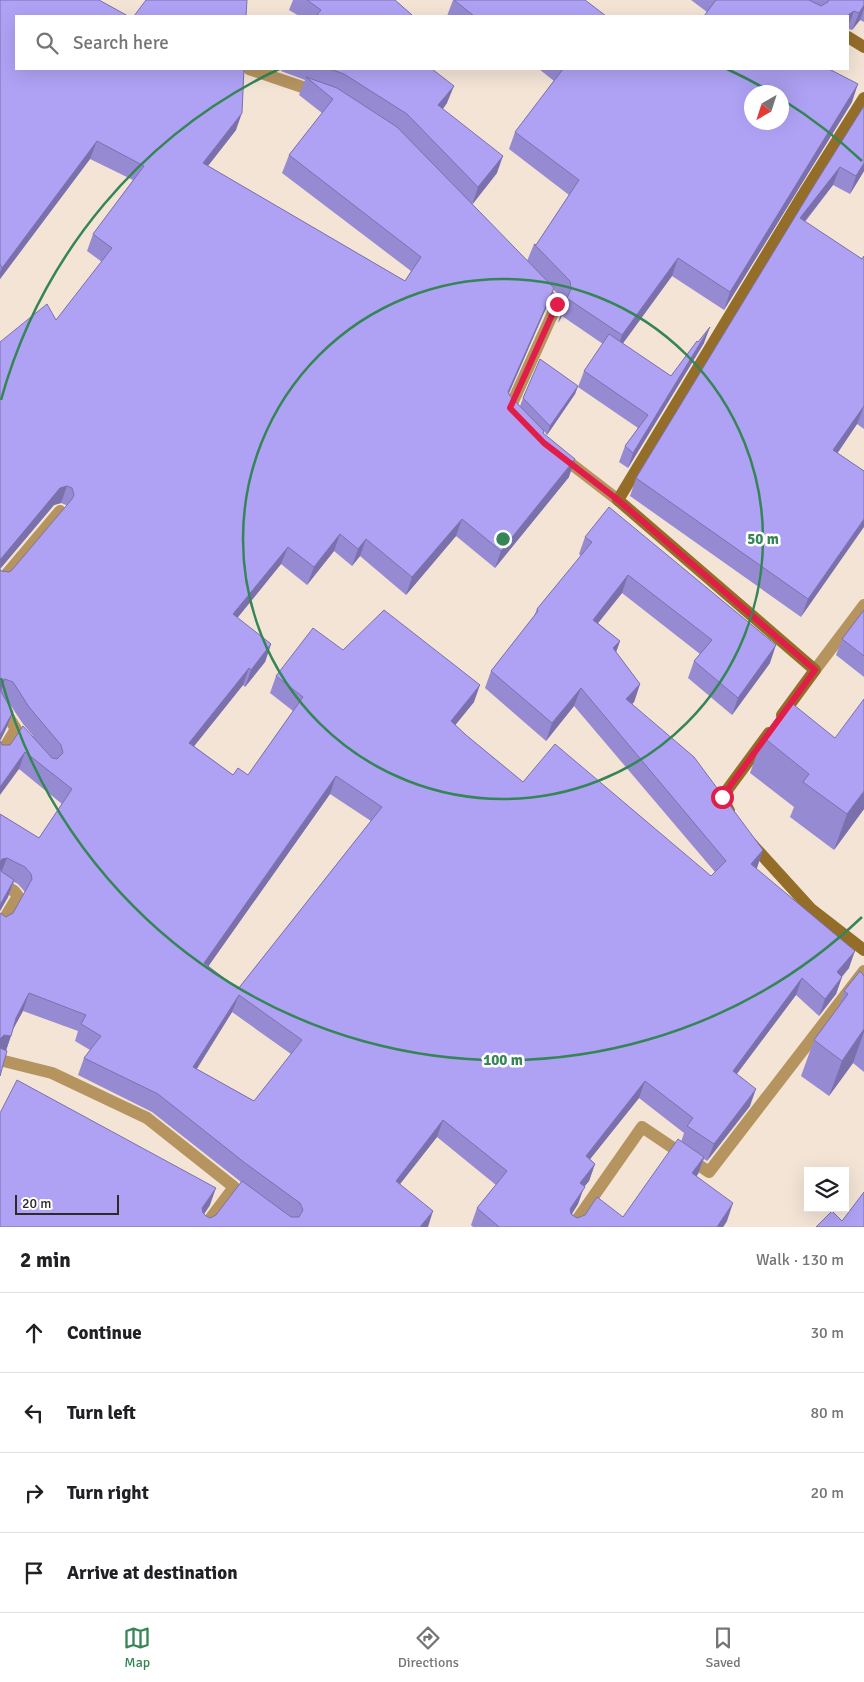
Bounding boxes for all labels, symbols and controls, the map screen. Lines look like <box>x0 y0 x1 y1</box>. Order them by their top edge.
search box <box>15 15 849 70</box>
icon: search <box>33 29 61 57</box>
text: Search here <box>73 31 169 55</box>
north arrow <box>744 85 789 130</box>
route end <box>546 293 569 316</box>
centre of rings <box>494 530 512 548</box>
text: 50 m <box>747 530 779 548</box>
route start <box>711 786 734 809</box>
text: 100 m <box>483 1051 523 1069</box>
map controls <box>804 1167 849 1212</box>
button: layers <box>804 1167 849 1212</box>
scale bar <box>15 1192 119 1215</box>
text: 20 m <box>22 1195 51 1212</box>
text: 2 min <box>20 1247 71 1273</box>
text: Walk · 130 m <box>756 1250 844 1270</box>
icon: ahead <box>20 1319 48 1347</box>
text: Continue <box>67 1321 142 1345</box>
text: 30 m <box>810 1323 844 1343</box>
icon: left <box>20 1399 48 1427</box>
text: Turn left <box>67 1401 136 1425</box>
text: 80 m <box>810 1403 844 1423</box>
icon: right <box>20 1479 48 1507</box>
text: Turn right <box>67 1481 149 1505</box>
text: 20 m <box>810 1483 844 1503</box>
icon: arrive <box>20 1559 48 1587</box>
text: Arrive at destination <box>67 1561 238 1585</box>
tab: Map <box>123 1624 151 1671</box>
tab: Directions <box>398 1624 459 1671</box>
tab: Saved <box>705 1624 741 1671</box>

